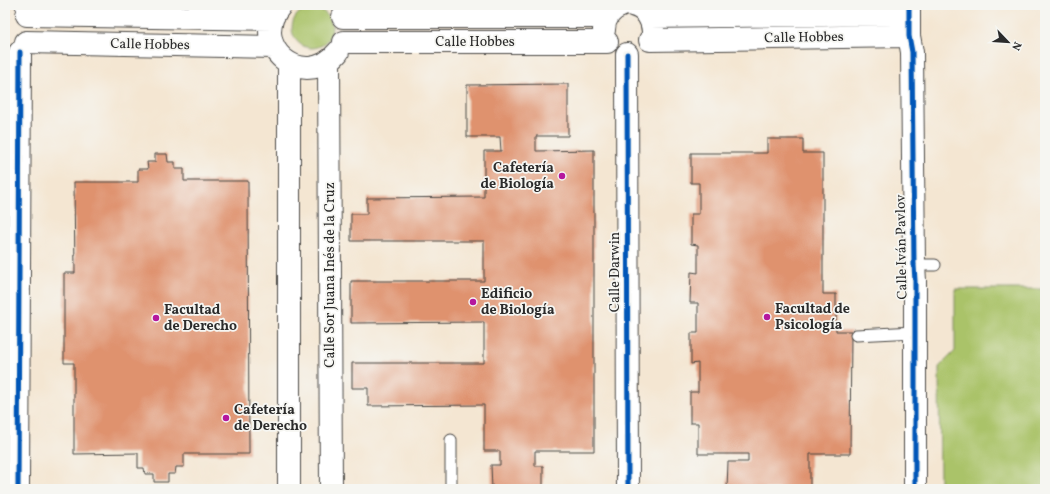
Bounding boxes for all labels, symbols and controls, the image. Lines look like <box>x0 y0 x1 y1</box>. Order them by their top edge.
north arrow <box>988 22 1028 62</box>
street label: Calle Hobbes <box>764 28 844 48</box>
street label: Calle Hobbes <box>435 33 515 52</box>
street label: Calle Hobbes <box>110 35 190 55</box>
text: N <box>1007 39 1024 52</box>
place label: Cafetería de Biología <box>480 159 554 194</box>
marker: Cafetería de Biología <box>557 171 567 181</box>
street label: Calle Sor Juana Inés de la Cruz <box>321 182 340 368</box>
street label: Calle Iván Pavlov <box>892 194 912 300</box>
street label: Calle Darwin <box>606 232 625 312</box>
place label: Edificio de Biología <box>481 285 555 320</box>
marker: Edificio de Biología <box>468 297 478 307</box>
place label: Facultad de Psicología <box>775 300 850 335</box>
place label: Facultad de Derecho <box>164 301 237 336</box>
marker: Facultad de Psicología <box>762 312 772 322</box>
marker: Facultad de Derecho <box>151 313 161 323</box>
place label: Cafetería de Derecho <box>234 401 307 436</box>
marker: Cafetería de Derecho <box>221 413 231 423</box>

